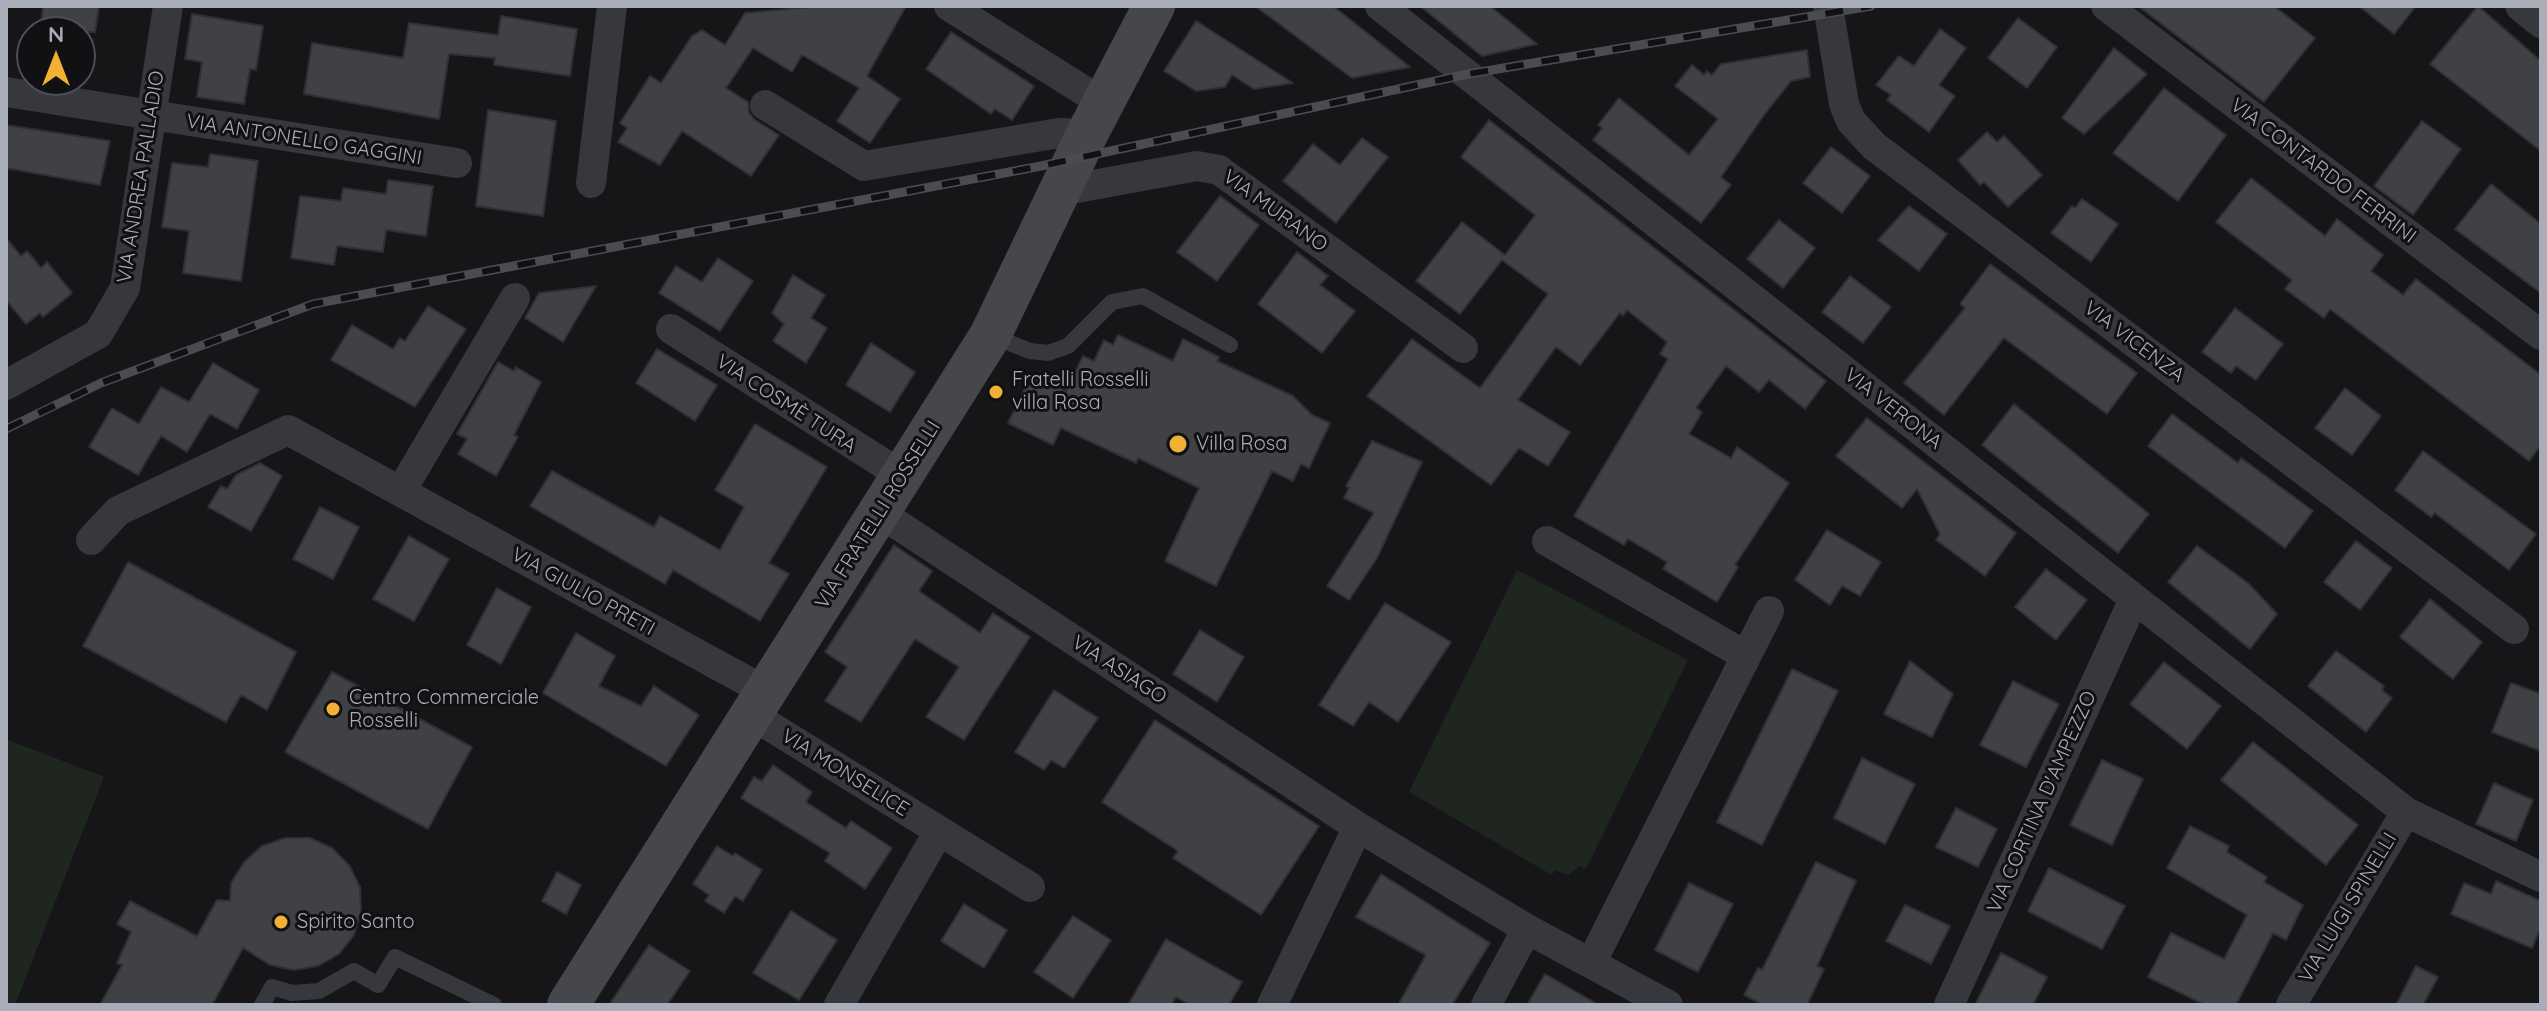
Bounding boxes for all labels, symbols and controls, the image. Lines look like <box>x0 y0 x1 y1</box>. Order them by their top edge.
north arrow <box>16 16 96 96</box>
text: N <box>48 20 64 48</box>
street label: VIA ANDREA PALLADIO <box>112 69 170 285</box>
street label: VIA CONTARDO FERRINI <box>2225 93 2421 249</box>
street label: VIA ANTONELLO GAGGINI <box>185 110 423 170</box>
street label: VIA MURANO <box>1218 165 1332 257</box>
street label: VIA VICENZA <box>2079 296 2189 388</box>
street label: VIA COSMÈ TURA <box>711 350 861 458</box>
street label: VIA VERONA <box>1839 363 1947 455</box>
place label: Fratelli Rosselli villa Rosa <box>1012 368 1149 415</box>
marker: Fratelli Rosselli villa Rosa <box>987 383 1005 401</box>
street label: VIA FRATELLI ROSSELLI <box>810 417 946 613</box>
place label: Villa Rosa <box>1196 432 1287 456</box>
marker: Villa Rosa <box>1167 433 1189 455</box>
street label: VIA GIULIO PRETI <box>507 543 659 641</box>
street label: VIA ASIAGO <box>1067 631 1171 709</box>
place label: Centro Commerciale Rosselli <box>349 686 539 733</box>
street label: VIA CORTINA D'AMPEZZO <box>1982 687 2102 917</box>
marker: Centro Commerciale Rosselli <box>324 700 342 718</box>
street label: VIA MONSELICE <box>777 724 913 822</box>
street label: VIA LUIGI SPINELLI <box>2294 829 2402 987</box>
place label: Spirito Santo <box>297 910 415 934</box>
marker: Spirito Santo <box>272 913 290 931</box>

